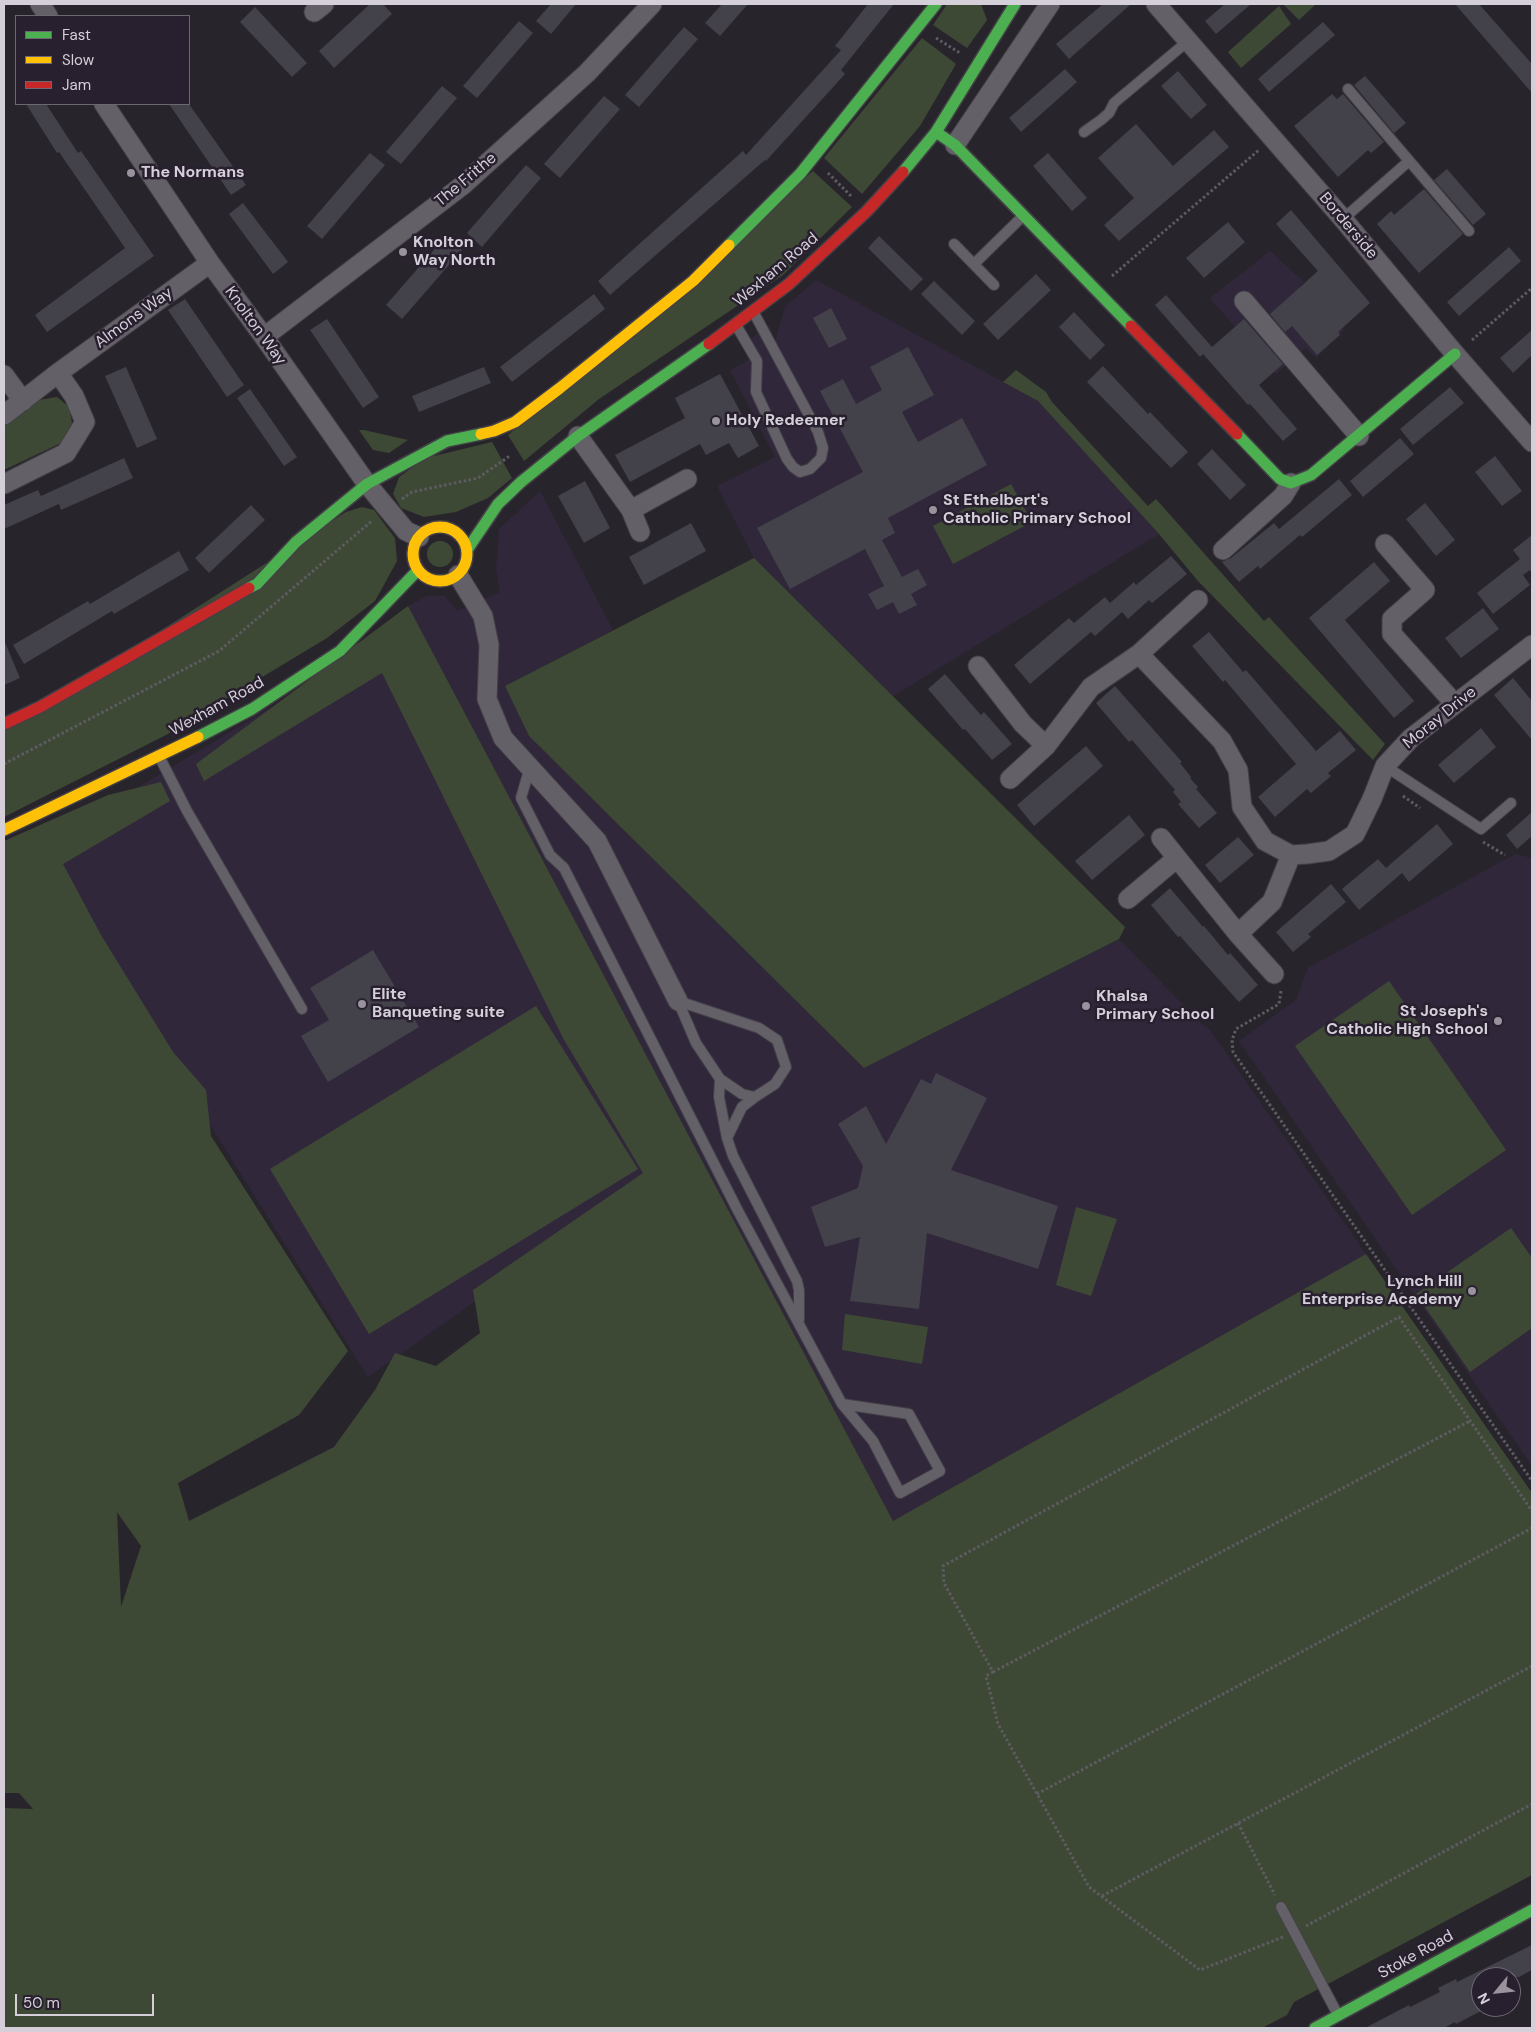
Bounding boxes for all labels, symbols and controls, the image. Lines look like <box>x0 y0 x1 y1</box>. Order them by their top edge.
legend <box>15 15 190 105</box>
text: Fast <box>62 25 91 45</box>
text: Slow <box>62 50 94 70</box>
text: Jam <box>62 75 91 95</box>
street label: The Frithe <box>431 149 501 211</box>
place label: The Normans <box>141 163 245 183</box>
marker: The Normans <box>125 167 137 179</box>
street label: Borderside <box>1315 189 1381 263</box>
street label: Wexham Road <box>730 229 822 311</box>
place label: Knolton Way North <box>413 233 496 271</box>
marker: Knolton Way North <box>397 246 409 258</box>
street label: Almons Way <box>91 283 177 353</box>
street label: Knolton Way <box>220 283 290 369</box>
place label: Holy Redeemer <box>726 411 845 431</box>
marker: Holy Redeemer <box>710 415 722 427</box>
place label: St Ethelbert's Catholic Primary School <box>943 491 1131 529</box>
marker: St Ethelbert's Catholic Primary School <box>927 504 939 516</box>
street label: Wexham Road <box>166 673 268 741</box>
street label: Moray Drive <box>1400 683 1480 753</box>
place label: Elite Banqueting suite <box>372 985 505 1023</box>
place label: Khalsa Primary School <box>1096 987 1214 1025</box>
marker: Elite Banqueting suite <box>356 998 368 1010</box>
marker: Khalsa Primary School <box>1080 1000 1092 1012</box>
place label: St Joseph's Catholic High School <box>1326 1002 1488 1040</box>
marker: St Joseph's Catholic High School <box>1492 1015 1504 1027</box>
place label: Lynch Hill Enterprise Academy <box>1302 1272 1462 1310</box>
marker: Lynch Hill Enterprise Academy <box>1466 1285 1478 1297</box>
street label: Stoke Road <box>1375 1927 1457 1983</box>
north arrow <box>1471 1967 1521 2017</box>
scale bar <box>18 1984 156 2016</box>
text: N <box>1473 1990 1494 2007</box>
text: 50 m <box>23 1993 60 2013</box>

